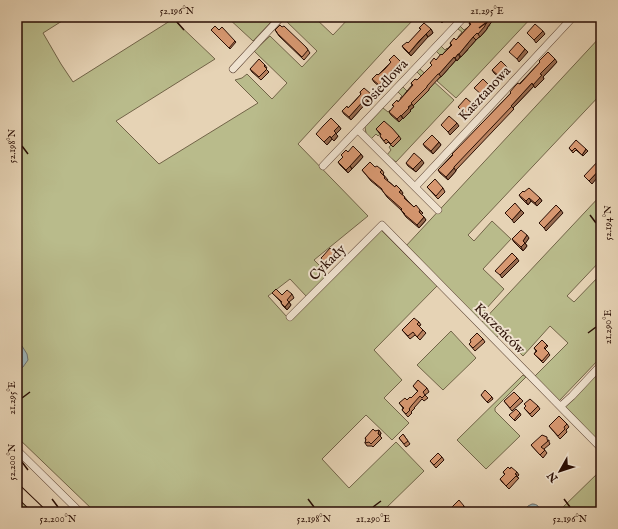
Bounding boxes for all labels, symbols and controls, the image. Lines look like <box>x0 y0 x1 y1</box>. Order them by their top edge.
text: 52.196°N <box>160 5 195 18</box>
text: 21.295°E <box>470 5 504 18</box>
street label: Osiedlowa <box>358 55 413 112</box>
street label: Kasztanowa <box>455 62 515 125</box>
text: 52.198°N <box>6 129 19 163</box>
text: 52.194°N <box>602 205 615 241</box>
street label: Cykady <box>306 241 350 285</box>
street label: Kaczeńców <box>470 299 529 359</box>
text: 21.290°E <box>602 310 615 344</box>
text: 21.295°E <box>6 381 19 415</box>
text: 52.200°N <box>6 443 19 480</box>
north arrow <box>540 451 580 491</box>
text: N <box>544 468 562 486</box>
text: 52.200°N <box>40 513 77 526</box>
text: 52.198°N <box>297 513 331 526</box>
text: 21.290°E <box>356 513 390 526</box>
text: 52.196°N <box>553 513 588 526</box>

